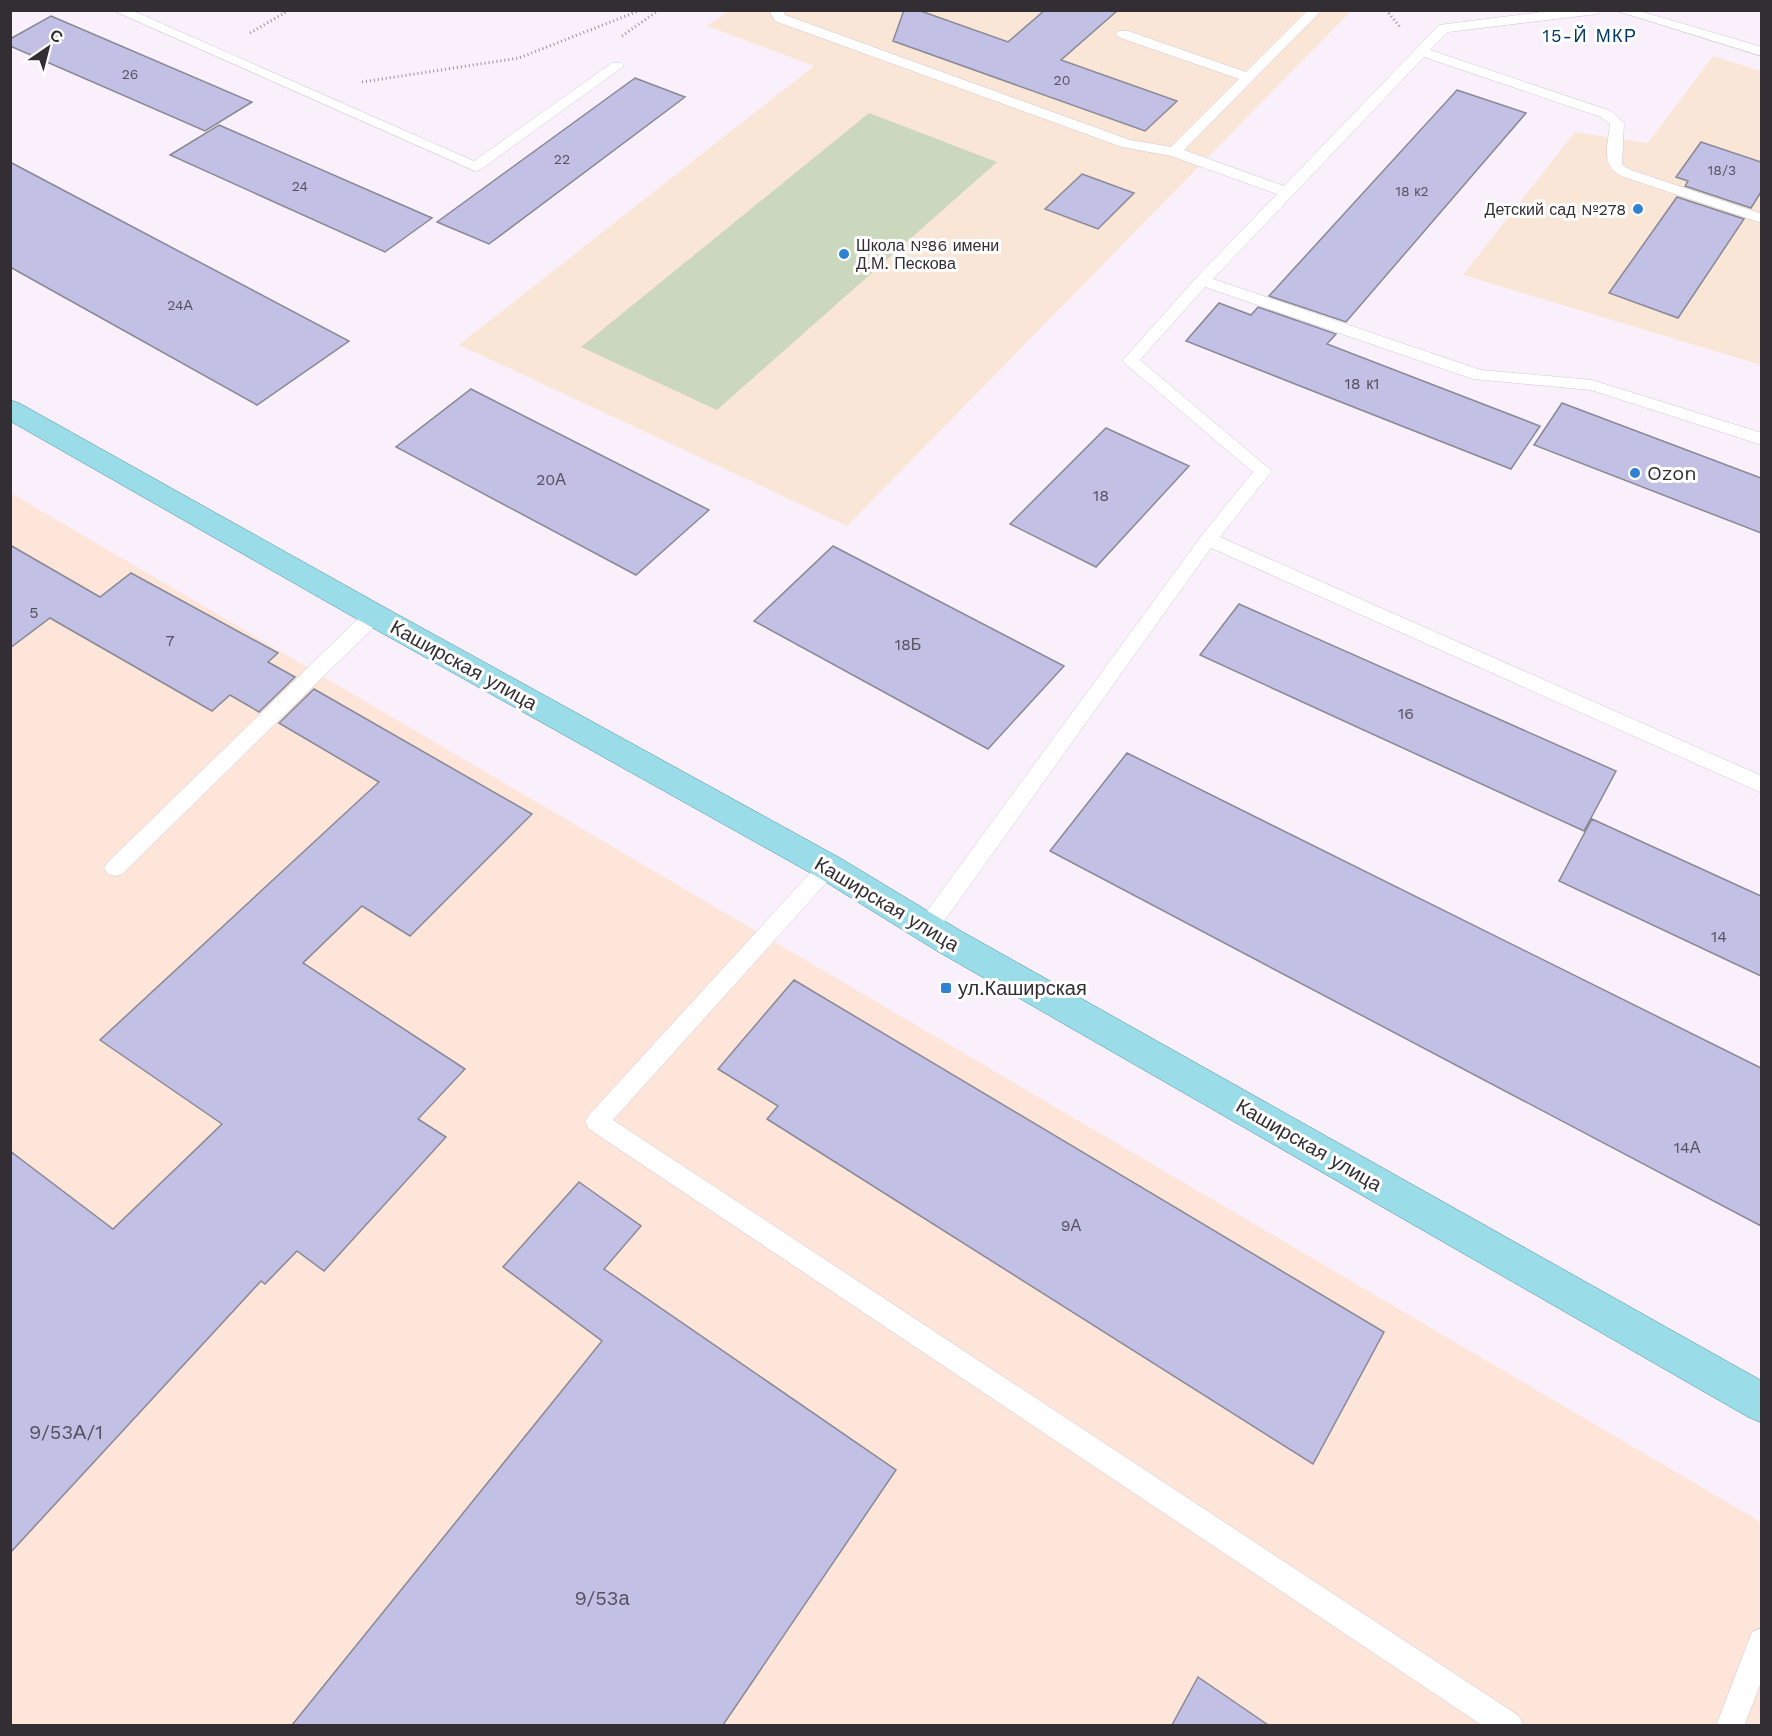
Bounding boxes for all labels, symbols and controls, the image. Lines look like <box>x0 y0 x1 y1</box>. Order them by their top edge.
north arrow <box>18 18 78 78</box>
text: С <box>46 25 67 47</box>
district label: 15-Й МКР <box>1542 25 1638 46</box>
house number: 26 <box>122 66 138 82</box>
house number: 20 <box>1054 72 1070 88</box>
house number: 22 <box>554 151 570 167</box>
house number: 18/3 <box>1708 162 1736 178</box>
house number: 24 <box>292 178 308 194</box>
house number: 18 к2 <box>1395 183 1429 199</box>
place label: Детский сад №278 <box>1485 200 1626 219</box>
marker: Детский сад №278 <box>1631 202 1645 216</box>
place label: Школа №86 имени Д.М. Пескова <box>856 236 999 273</box>
marker: Школа №86 имени Д.М. Пескова <box>837 247 851 261</box>
house number: 24А <box>167 297 193 313</box>
house number: 18 к1 <box>1345 374 1379 393</box>
place label: Ozon <box>1647 461 1697 485</box>
marker: Ozon <box>1628 466 1642 480</box>
house number: 20А <box>536 470 566 489</box>
house number: 18 <box>1093 486 1109 505</box>
house number: 5 <box>29 603 39 622</box>
street label: Каширская улица <box>386 615 542 716</box>
house number: 7 <box>166 631 175 650</box>
house number: 18Б <box>895 635 921 654</box>
house number: 16 <box>1398 704 1414 723</box>
street label: Каширская улица <box>811 851 964 957</box>
house number: 14 <box>1711 927 1727 946</box>
place label: ул.Каширская <box>958 976 1087 1000</box>
marker: ул.Каширская <box>939 981 953 995</box>
street label: Каширская улица <box>1232 1094 1387 1197</box>
house number: 14А <box>1674 1138 1701 1157</box>
house number: 9А <box>1061 1216 1082 1235</box>
house number: 9/53А/1 <box>29 1420 103 1444</box>
house number: 9/53а <box>574 1586 630 1610</box>

